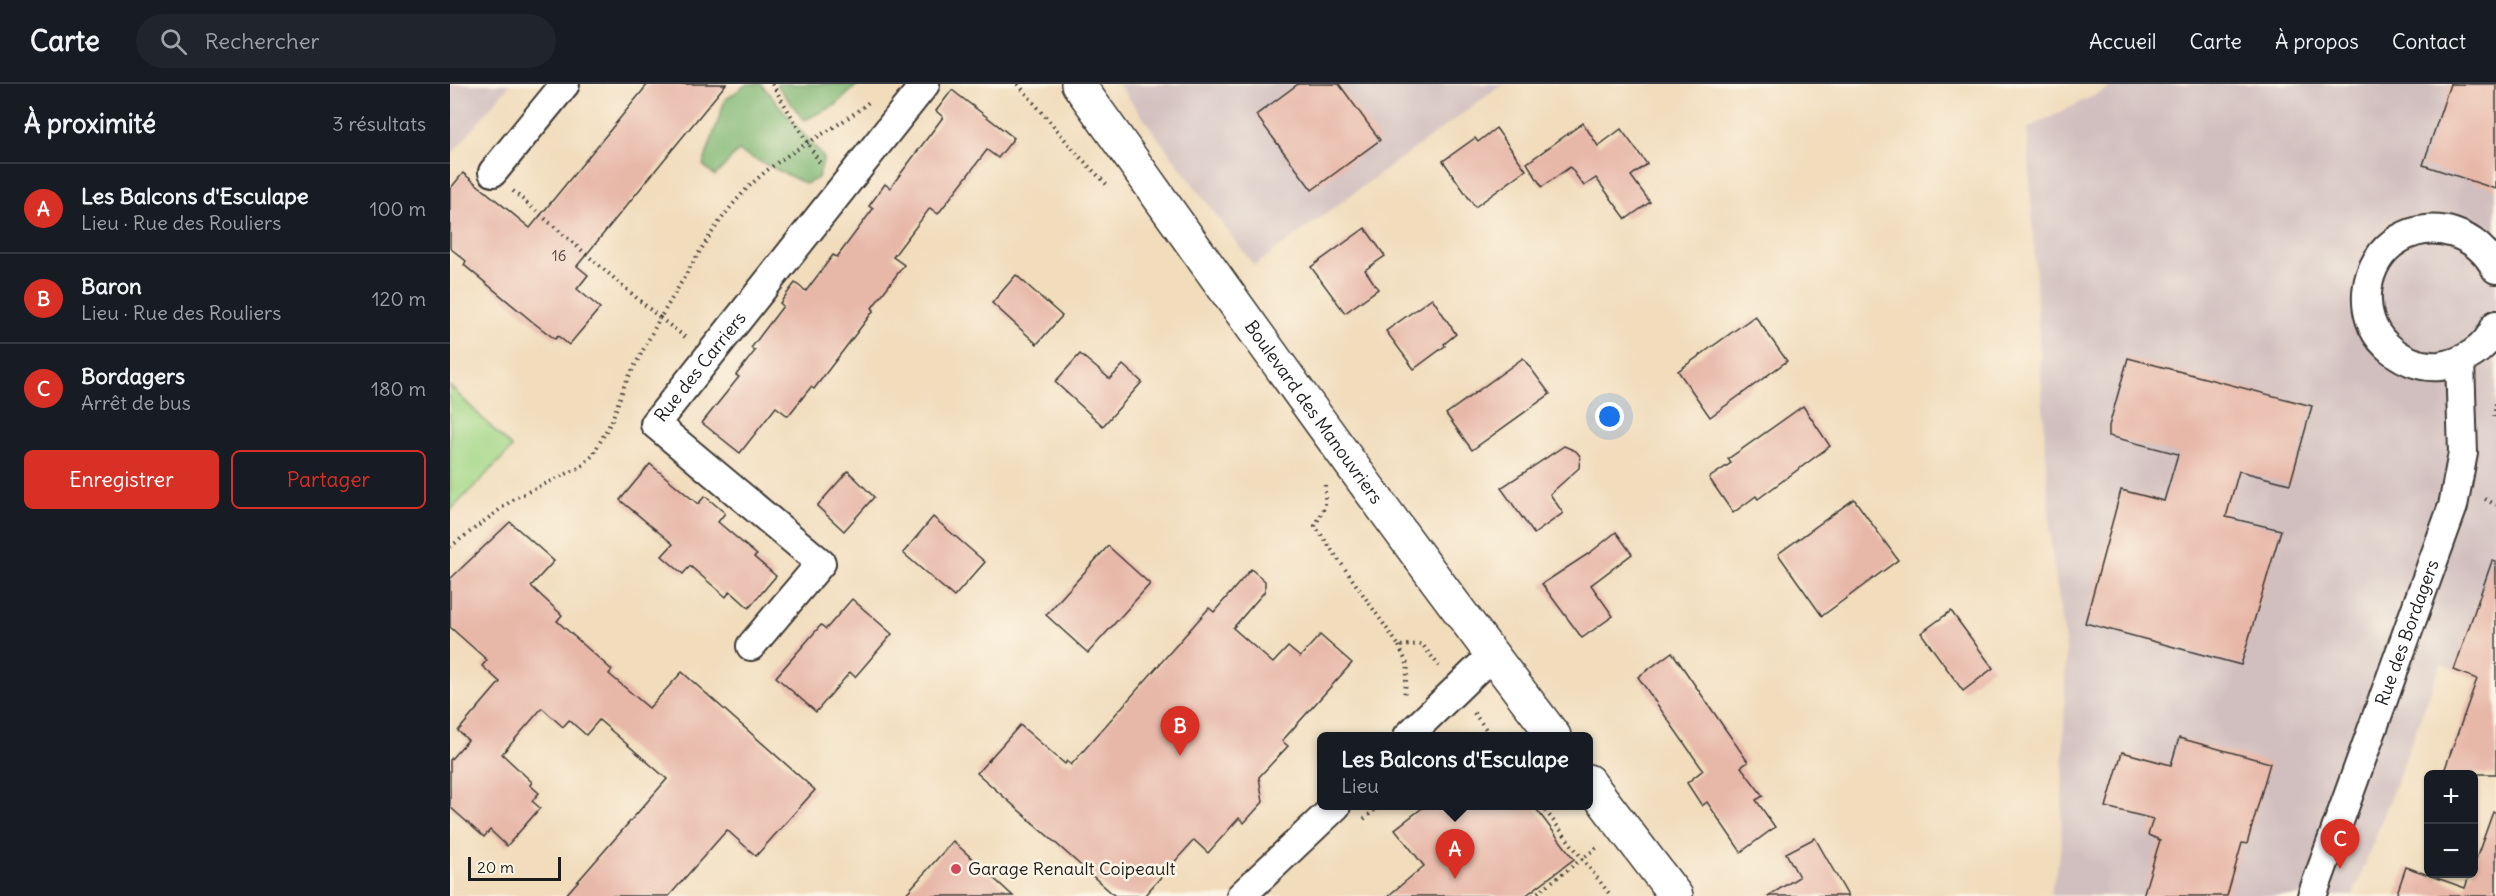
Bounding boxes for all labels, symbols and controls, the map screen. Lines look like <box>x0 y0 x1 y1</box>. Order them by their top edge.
search box <box>136 14 556 68</box>
text: Carte <box>30 23 100 59</box>
icon: search <box>157 25 190 58</box>
text: Rechercher <box>205 27 320 55</box>
text: Accueil <box>2089 28 2157 55</box>
text: Carte <box>2190 28 2242 55</box>
text: À propos <box>2275 28 2359 55</box>
text: Contact <box>2392 28 2466 55</box>
text: À proximité <box>24 107 156 140</box>
text: 3 résultats <box>332 111 426 136</box>
text: Les Balcons d'Esculape <box>81 182 309 210</box>
text: A <box>37 196 50 221</box>
text: 100 m <box>369 196 426 221</box>
text: Lieu · Rue des Rouliers <box>81 210 281 235</box>
house number: 16 <box>552 246 566 265</box>
text: Baron <box>81 272 142 300</box>
text: B <box>37 286 50 311</box>
text: 120 m <box>372 286 426 311</box>
text: Lieu · Rue des Rouliers <box>81 300 281 325</box>
street label: Rue des Carriers <box>649 307 751 426</box>
street label: Boulevard des Manouvriers <box>1240 316 1388 508</box>
text: Bordagers <box>81 362 185 390</box>
text: C <box>37 376 50 401</box>
text: 180 m <box>371 376 426 401</box>
text: Arrêt de bus <box>81 390 191 415</box>
your location <box>1595 402 1624 431</box>
button: Enregistrer <box>24 450 219 509</box>
button: Partager <box>231 450 426 509</box>
street label: Rue des Bordagers <box>2370 556 2444 709</box>
pin: B <box>1160 706 1200 756</box>
popup <box>1317 732 1593 810</box>
text: Les Balcons d'Esculape <box>1341 745 1569 773</box>
map controls <box>2424 770 2478 878</box>
button: + <box>2424 770 2478 824</box>
text: Lieu <box>1341 773 1379 798</box>
pin: C <box>2320 820 2360 869</box>
button: − <box>2424 824 2478 878</box>
pin: A <box>1436 830 1474 879</box>
scale bar <box>468 854 561 882</box>
text: 20 m <box>477 857 514 877</box>
place label: Garage Renault Coipeault <box>968 857 1176 880</box>
marker: Garage Renault Coipeault <box>949 862 963 876</box>

